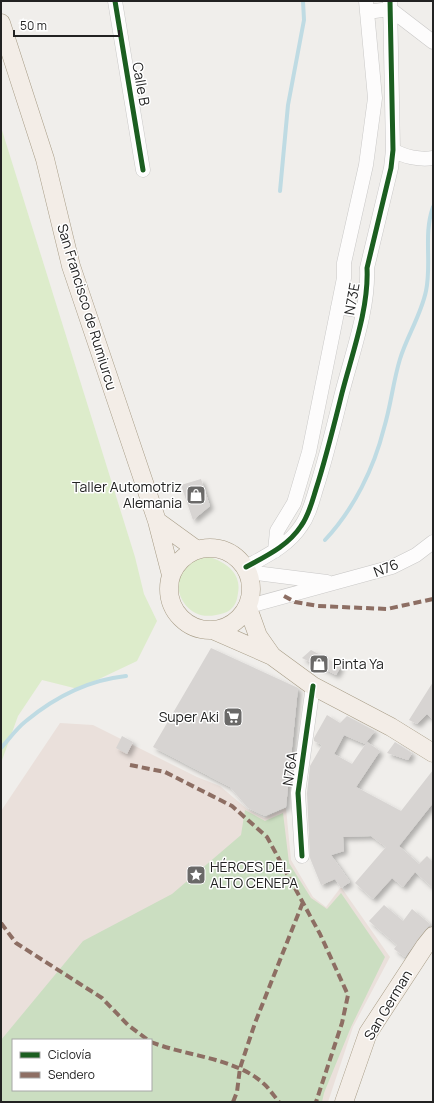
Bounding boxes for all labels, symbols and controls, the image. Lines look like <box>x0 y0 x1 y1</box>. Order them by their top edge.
scale bar <box>14 12 119 38</box>
text: 50 m <box>20 17 47 34</box>
street label: Calle B <box>128 61 155 108</box>
street label: San Francisco de Rumiurcu <box>53 221 122 392</box>
street label: N73E <box>339 281 364 316</box>
place label: Taller Automotriz Alemania <box>72 477 182 512</box>
shop icon: Taller Automotriz Alemania <box>185 484 207 506</box>
street label: N76 <box>371 554 401 581</box>
shop icon: Pinta Ya <box>308 653 330 675</box>
place label: Pinta Ya <box>333 654 384 673</box>
supermarket icon: Super Aki <box>222 706 244 728</box>
place label: Super Aki <box>159 707 219 726</box>
street label: N76A <box>278 751 301 787</box>
place label: HÉROES DEL ALTO CENEPA <box>210 857 298 892</box>
place icon: HÉROES DEL ALTO CENEPA <box>185 864 207 886</box>
street label: San German <box>359 966 416 1043</box>
legend <box>12 1039 152 1091</box>
text: Ciclovía <box>48 1046 91 1063</box>
text: Sendero <box>48 1066 95 1083</box>

